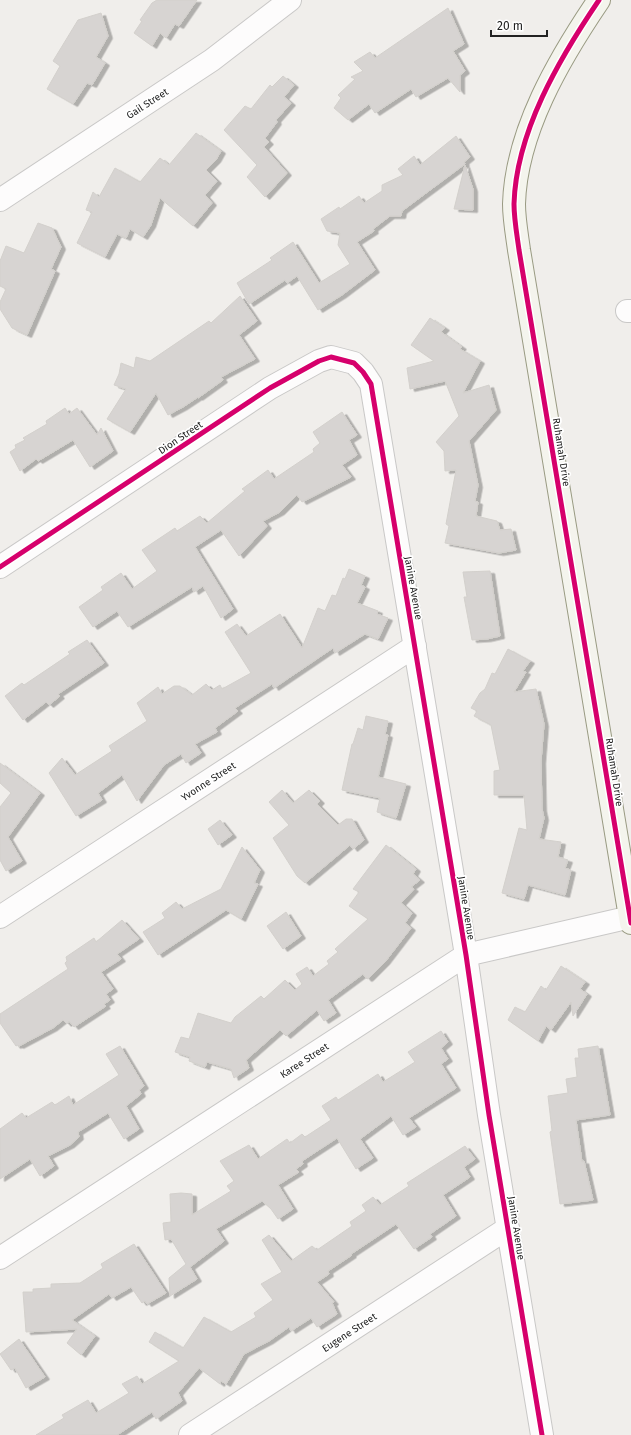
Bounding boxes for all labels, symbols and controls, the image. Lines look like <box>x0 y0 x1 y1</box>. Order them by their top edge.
scale bar <box>491 12 547 38</box>
text: 20 m <box>497 19 523 33</box>
street label: Gail Street <box>124 86 171 122</box>
street label: Ruhamah Drive <box>550 417 572 487</box>
street label: Dion Street <box>156 418 205 457</box>
street label: Janine Avenue <box>402 555 425 621</box>
street label: Ruhamah Drive <box>603 737 625 807</box>
street label: Yvonne Street <box>179 760 238 804</box>
street label: Janine Avenue <box>455 875 477 941</box>
street label: Karee Street <box>278 1040 331 1081</box>
street label: Janine Avenue <box>505 1195 527 1261</box>
street label: Eugene Street <box>320 1311 379 1355</box>

